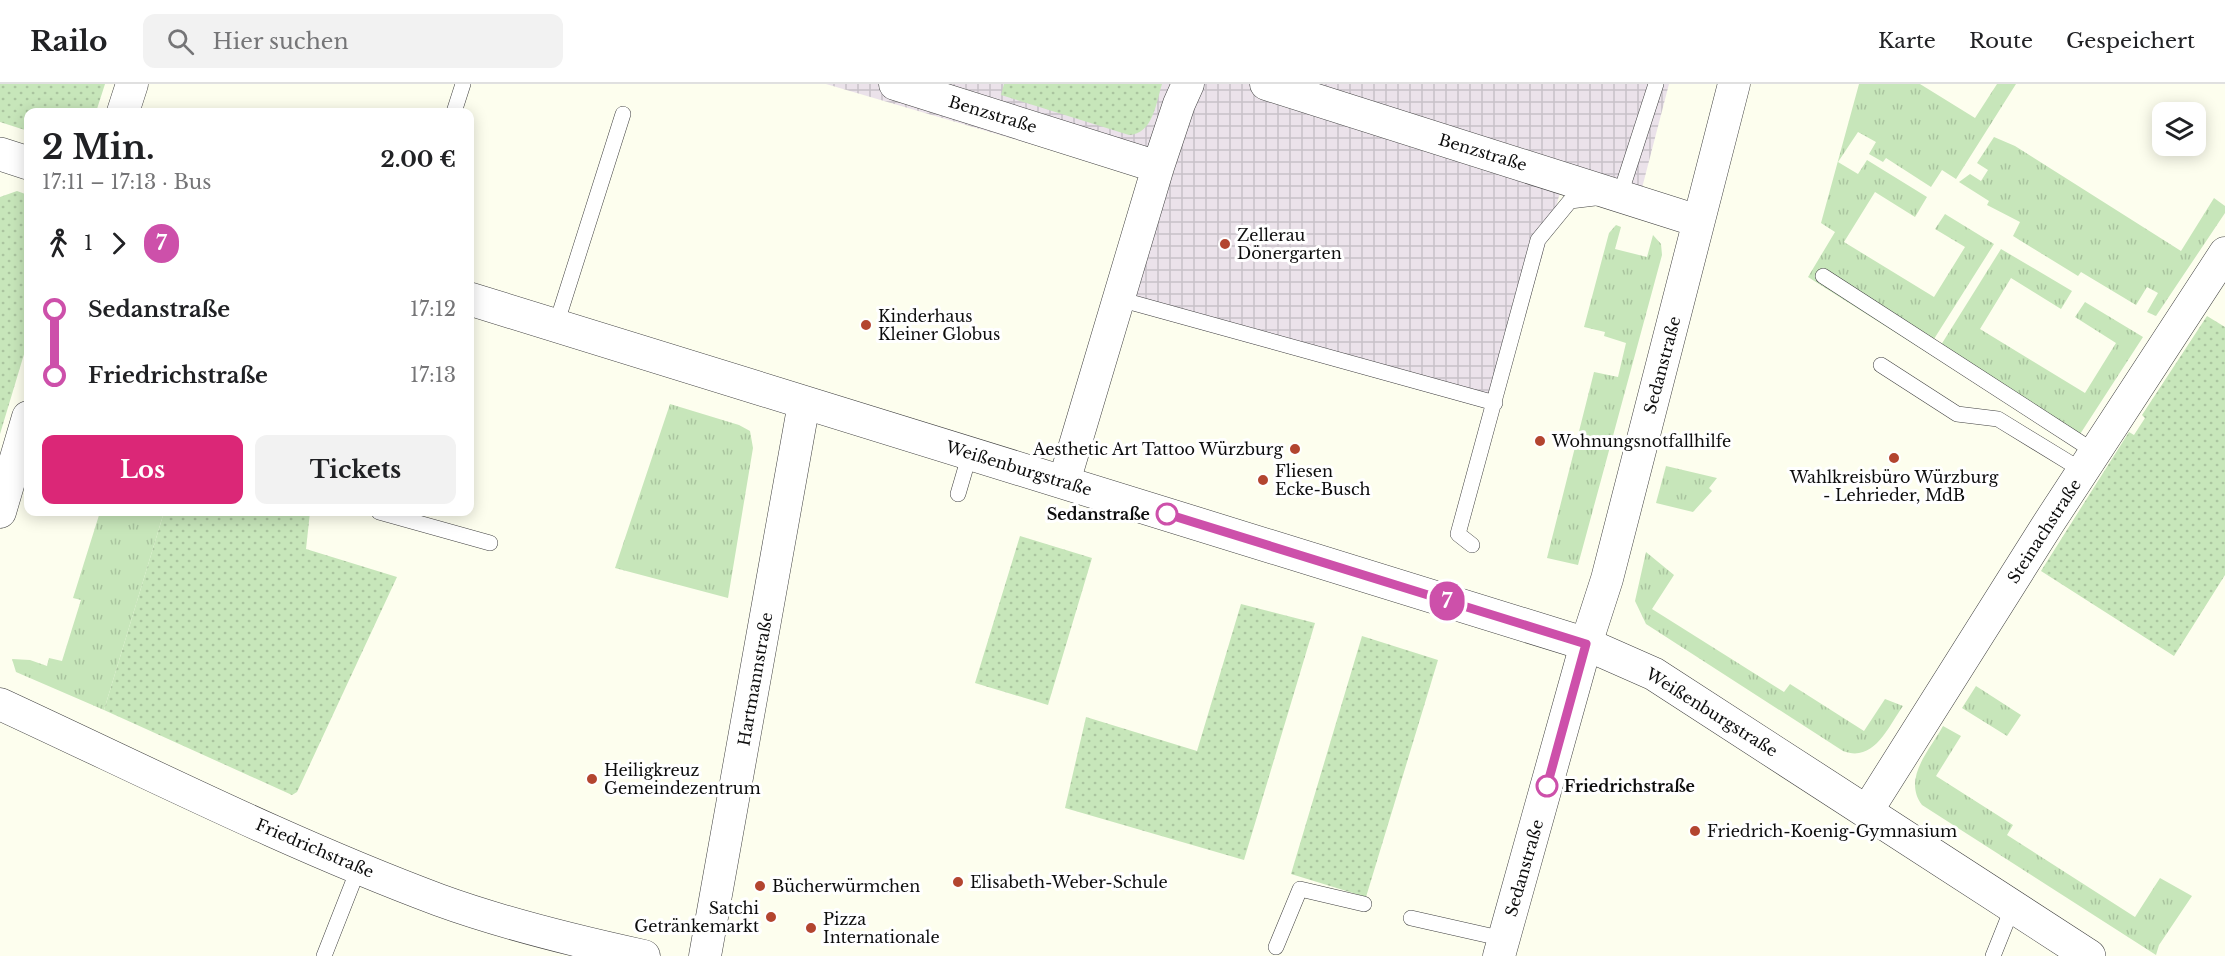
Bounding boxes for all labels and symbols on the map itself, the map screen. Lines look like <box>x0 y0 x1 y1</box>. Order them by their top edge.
street label: Benzstraße <box>946 91 1040 137</box>
street label: Benzstraße <box>1436 129 1530 175</box>
place label: Zellerau Dönergarten <box>1237 225 1342 263</box>
marker: Zellerau Dönergarten <box>1218 237 1232 251</box>
place label: Kinderhaus Kleiner Globus <box>878 306 1000 344</box>
street label: Sedanstraße <box>1639 314 1685 416</box>
marker: Kinderhaus Kleiner Globus <box>859 318 873 332</box>
place label: Wohnungsnotfallhilfe <box>1551 431 1731 451</box>
marker: Wohnungsnotfallhilfe <box>1533 434 1547 448</box>
street label: Weißenburgstraße <box>943 436 1094 500</box>
place label: Aesthetic Art Tattoo Würzburg <box>1032 439 1283 459</box>
marker: Aesthetic Art Tattoo Würzburg <box>1288 442 1302 456</box>
marker: Wahlkreisbüro Würzburg - Lehrieder, MdB <box>1887 451 1901 465</box>
place label: Fliesen Ecke-Busch <box>1275 461 1371 499</box>
place label: Wahlkreisbüro Würzburg - Lehrieder, MdB <box>1789 467 1999 505</box>
marker: Fliesen Ecke-Busch <box>1256 473 1270 487</box>
street label: Steinachstraße <box>2003 475 2085 587</box>
marker: Sedanstraße <box>1156 503 1178 525</box>
place label: Sedanstraße <box>1047 504 1150 524</box>
line badge: 7 <box>1428 582 1466 620</box>
street label: Hartmannstraße <box>733 611 777 747</box>
street label: Weißenburgstraße <box>1642 663 1782 761</box>
place label: Heiligkreuz Gemeindezentrum <box>604 760 761 798</box>
marker: Heiligkreuz Gemeindezentrum <box>585 772 599 786</box>
marker: Friedrichstraße <box>1536 775 1558 797</box>
place label: Friedrichstraße <box>1564 776 1695 796</box>
street label: Friedrichstraße <box>253 814 377 882</box>
street label: Sedanstraße <box>1501 817 1547 919</box>
place label: Friedrich-Koenig-Gymnasium <box>1707 821 1957 841</box>
marker: Friedrich-Koenig-Gymnasium <box>1688 824 1702 838</box>
place label: Elisabeth-Weber-Schule <box>970 872 1168 892</box>
marker: Elisabeth-Weber-Schule <box>951 875 965 889</box>
place label: Bücherwürmchen <box>772 876 920 896</box>
marker: Bücherwürmchen <box>753 879 767 893</box>
place label: Satchi Getränkemarkt <box>634 898 760 936</box>
place label: Pizza Internationale <box>823 909 940 947</box>
marker: Satchi Getränkemarkt <box>764 910 778 924</box>
marker: Pizza Internationale <box>804 921 818 935</box>

